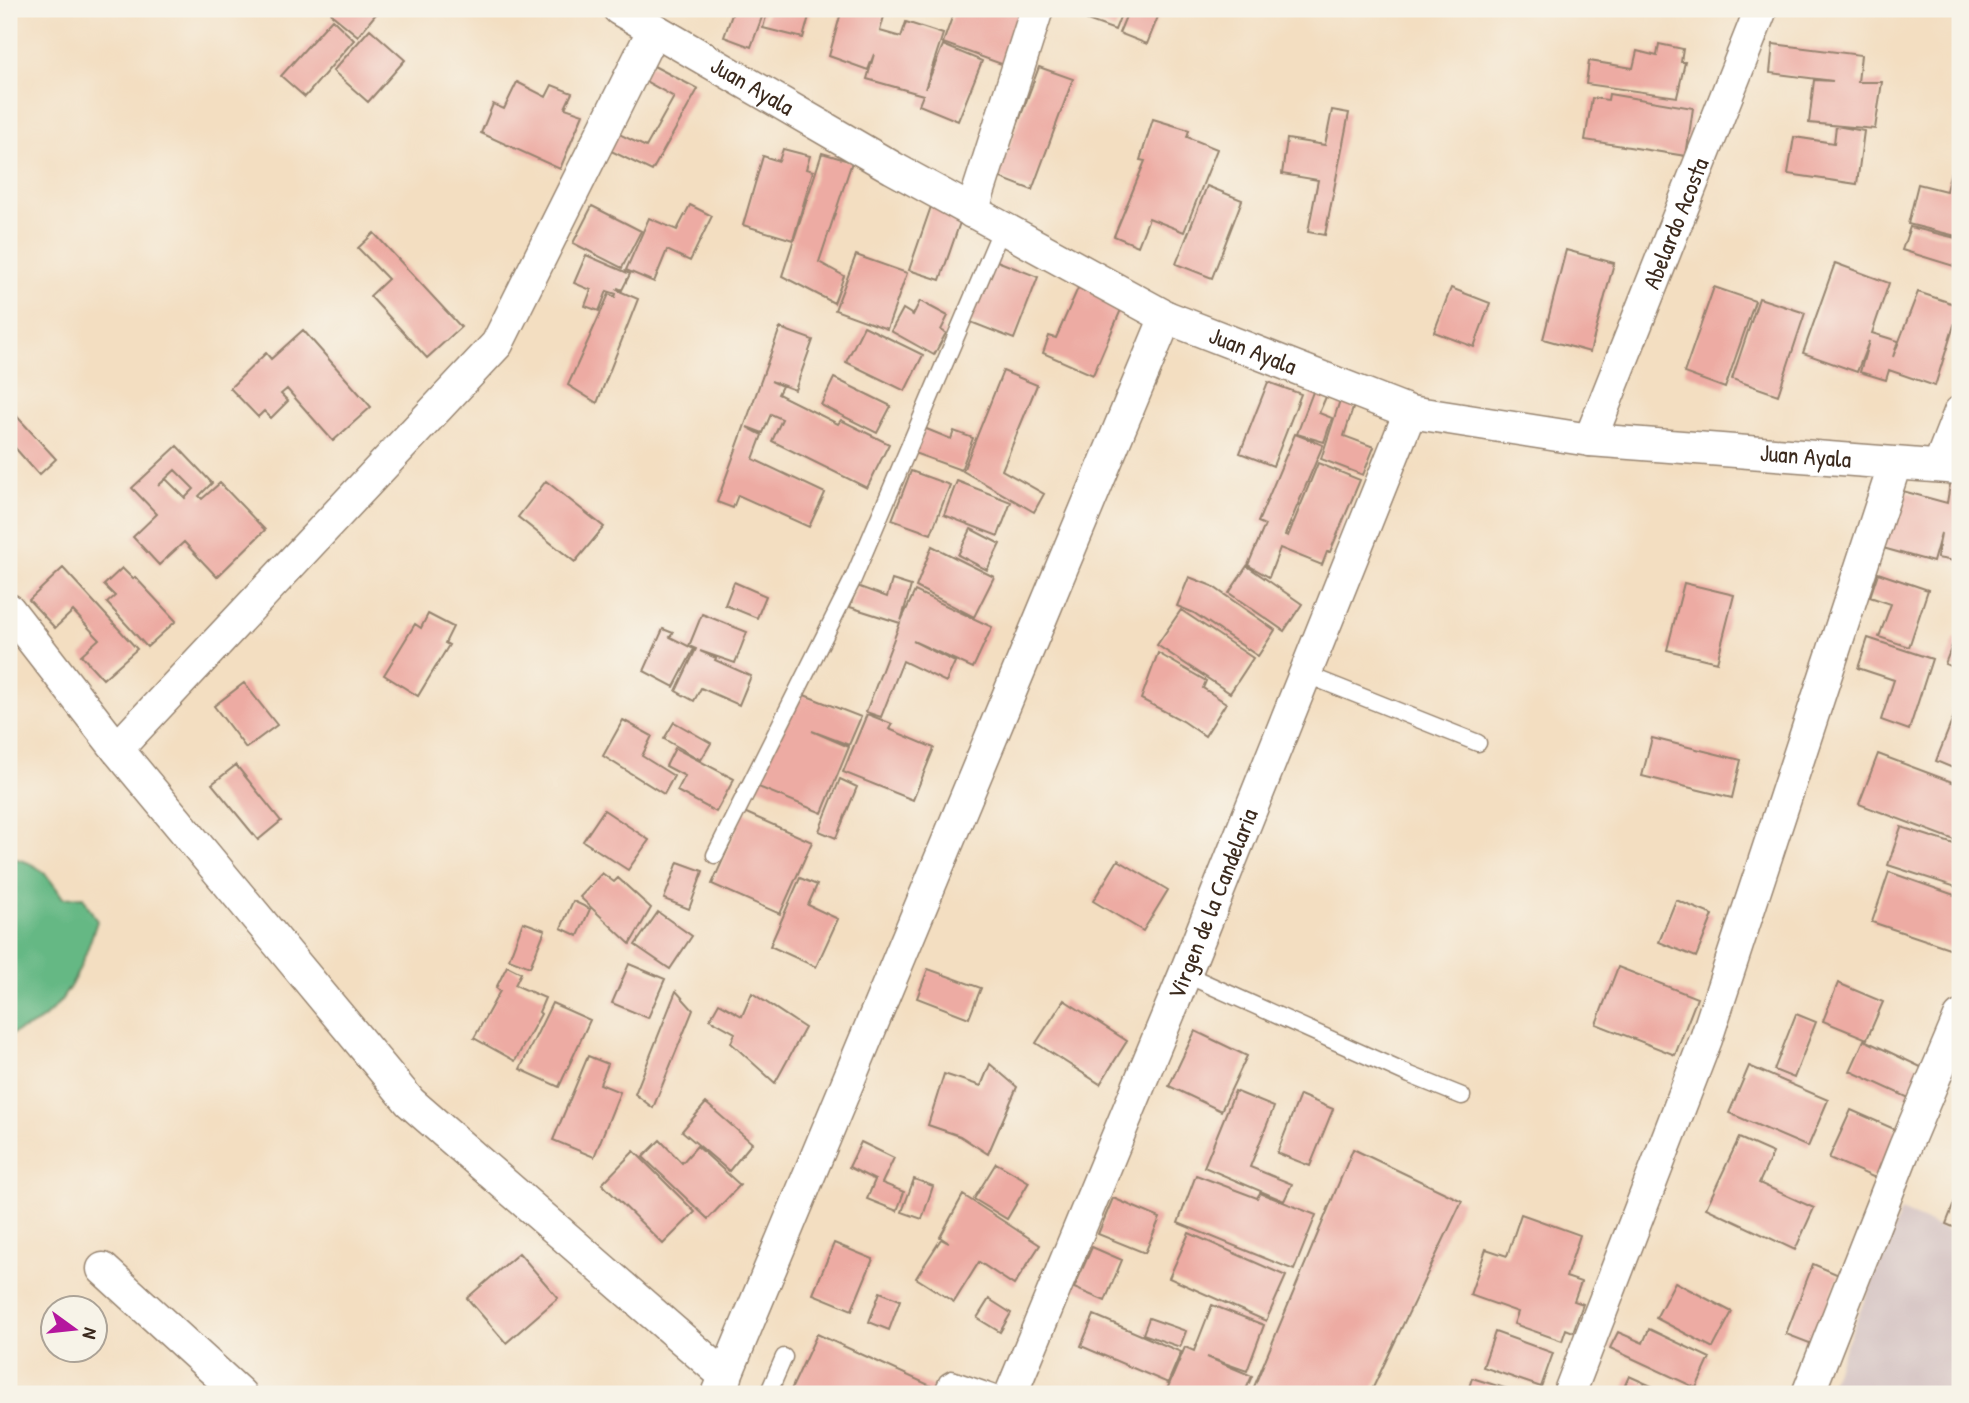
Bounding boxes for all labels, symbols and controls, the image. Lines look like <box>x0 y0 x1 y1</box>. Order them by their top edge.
street label: Juan Ayala <box>705 49 800 122</box>
street label: Abelardo Acosta <box>1635 153 1715 293</box>
street label: Juan Ayala <box>1205 318 1302 381</box>
street label: Juan Ayala <box>1759 436 1852 475</box>
street label: Virgen de la Candelaria <box>1159 804 1265 1004</box>
north arrow <box>38 1294 108 1364</box>
text: N <box>77 1325 104 1342</box>

